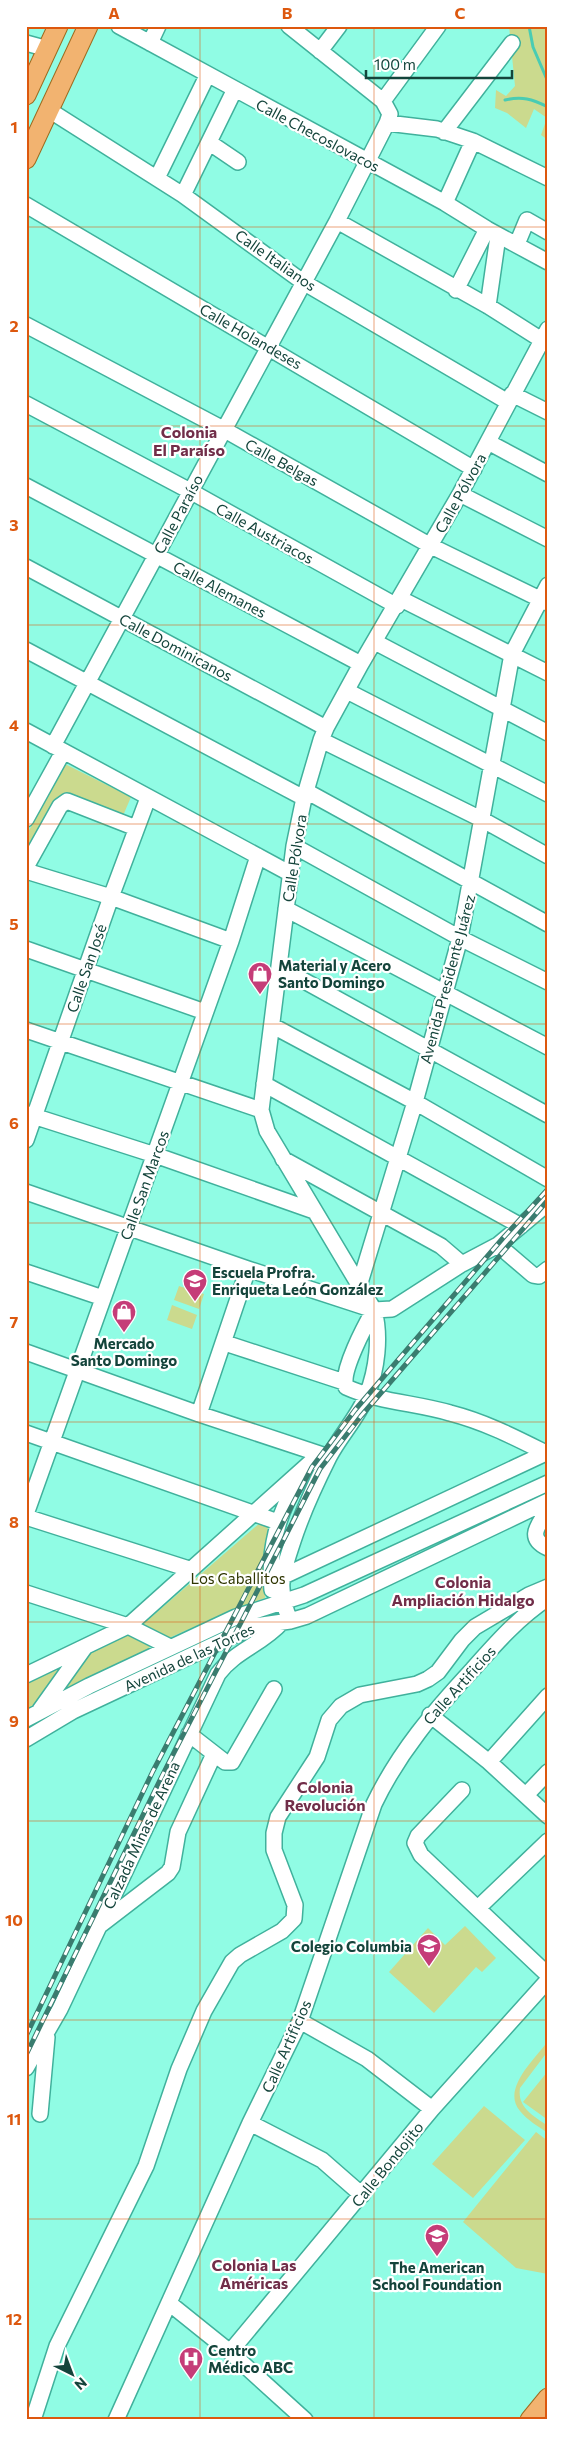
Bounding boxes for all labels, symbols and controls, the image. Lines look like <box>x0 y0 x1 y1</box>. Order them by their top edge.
text: A <box>108 3 120 22</box>
text: B <box>282 3 293 22</box>
text: C <box>455 3 466 22</box>
scale bar <box>366 48 513 80</box>
text: 100 m <box>374 55 416 73</box>
street label: Calle Checoslovacos <box>253 95 383 175</box>
text: 1 <box>10 117 18 136</box>
street label: Calle Italianos <box>232 226 320 295</box>
street label: Calle Holandeses <box>197 299 305 373</box>
text: 2 <box>9 316 19 335</box>
district label: Colonia El Paraíso <box>153 422 225 459</box>
street label: Calle Belgas <box>242 435 322 489</box>
street label: Calle Pólvora <box>431 450 489 536</box>
street label: Calle Paraíso <box>150 471 206 557</box>
street label: Calle Austriacos <box>213 499 317 567</box>
text: 3 <box>9 515 19 534</box>
street label: Calle Alemanes <box>170 557 270 621</box>
street label: Calle Dominicanos <box>116 610 236 684</box>
text: 4 <box>9 715 19 734</box>
street label: Calle Pólvora <box>278 813 310 903</box>
street label: Avenida Presidente Juárez <box>416 892 478 1066</box>
text: 5 <box>9 914 19 933</box>
street label: Calle San José <box>62 921 110 1015</box>
place label: Material y Acero Santo Domingo <box>278 956 391 991</box>
shop icon: Material y Acero Santo Domingo <box>247 961 273 995</box>
text: 6 <box>9 1113 19 1132</box>
street label: Calle San Marcos <box>116 1128 172 1242</box>
place label: Escuela Profra. Enriqueta León González <box>212 1263 384 1298</box>
school or university icon: Escuela Profra. Enriqueta León González <box>182 1268 208 1302</box>
shop icon: Mercado Santo Domingo <box>111 1299 137 1333</box>
text: 7 <box>10 1312 19 1331</box>
place label: Mercado Santo Domingo <box>71 1334 177 1369</box>
text: 8 <box>9 1512 19 1531</box>
park label: Los Caballitos <box>190 1569 286 1587</box>
district label: Colonia Ampliación Hidalgo <box>391 1572 535 1609</box>
street label: Avenida de las Torres <box>121 1619 257 1695</box>
street label: Calle Artificios <box>419 1642 499 1728</box>
text: 9 <box>9 1711 19 1730</box>
street label: Calzada Minas de Arena <box>99 1758 183 1912</box>
district label: Colonia Revolución <box>284 1777 366 1814</box>
text: 10 <box>5 1910 23 1929</box>
school or university icon: Colegio Columbia <box>416 1933 442 1967</box>
place label: Colegio Columbia <box>291 1937 412 1955</box>
street label: Calle Artificios <box>258 1997 315 2095</box>
text: 11 <box>7 2109 21 2128</box>
street label: Calle Bondojito <box>347 2118 427 2210</box>
school or university icon: The American School Foundation <box>424 2223 450 2257</box>
district label: Colonia Las Américas <box>212 2255 296 2292</box>
place label: The American School Foundation <box>372 2258 502 2293</box>
text: 12 <box>6 2309 22 2328</box>
place label: Centro Médico ABC <box>208 2341 293 2376</box>
hospital icon: Centro Médico ABC <box>178 2346 204 2380</box>
north arrow <box>48 2348 98 2398</box>
text: N <box>71 2374 91 2394</box>

